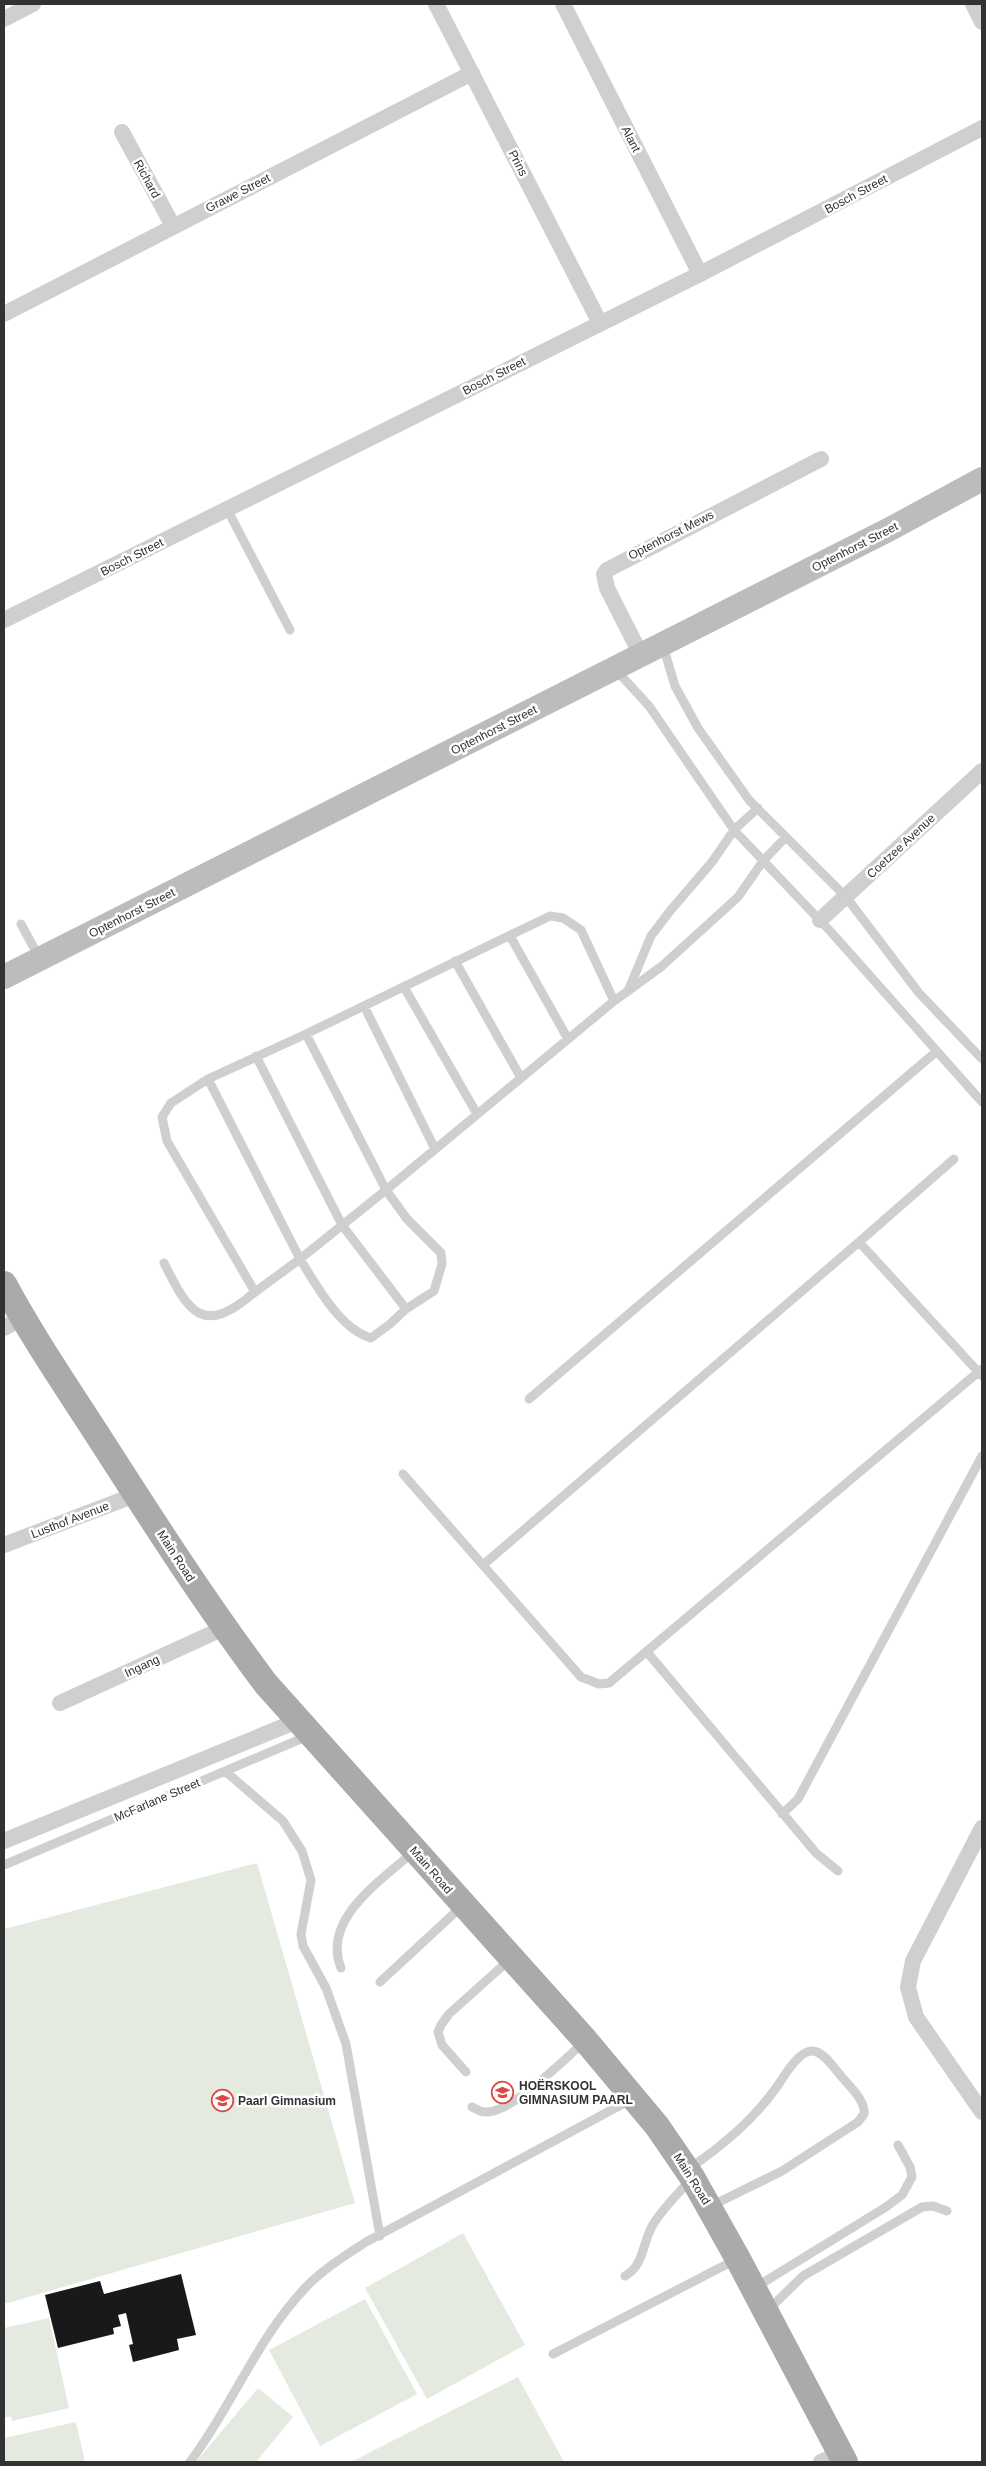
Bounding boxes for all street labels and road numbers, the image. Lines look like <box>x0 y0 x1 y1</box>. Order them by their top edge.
street label: Alant <box>619 124 644 155</box>
street label: Prins <box>506 148 530 178</box>
street label: Richard <box>131 158 163 200</box>
street label: Grawe Street <box>203 170 273 215</box>
street label: Bosch Street <box>822 171 890 216</box>
street label: Bosch Street <box>460 354 528 398</box>
street label: Optenhorst Mews <box>626 507 716 563</box>
street label: Optenhorst Street <box>810 519 901 575</box>
street label: Bosch Street <box>98 535 166 579</box>
street label: Optenhorst Street <box>449 702 540 758</box>
street label: Coetzee Avenue <box>864 811 938 881</box>
street label: Optenhorst Street <box>87 885 178 941</box>
street label: Lusthof Avenue <box>29 1499 111 1541</box>
street label: Main Road <box>154 1528 198 1584</box>
street label: Ingang <box>122 1652 162 1680</box>
street label: McFarlane Street <box>112 1775 203 1824</box>
street label: Main Road <box>407 1844 455 1896</box>
street label: Main Road <box>671 2151 713 2207</box>

